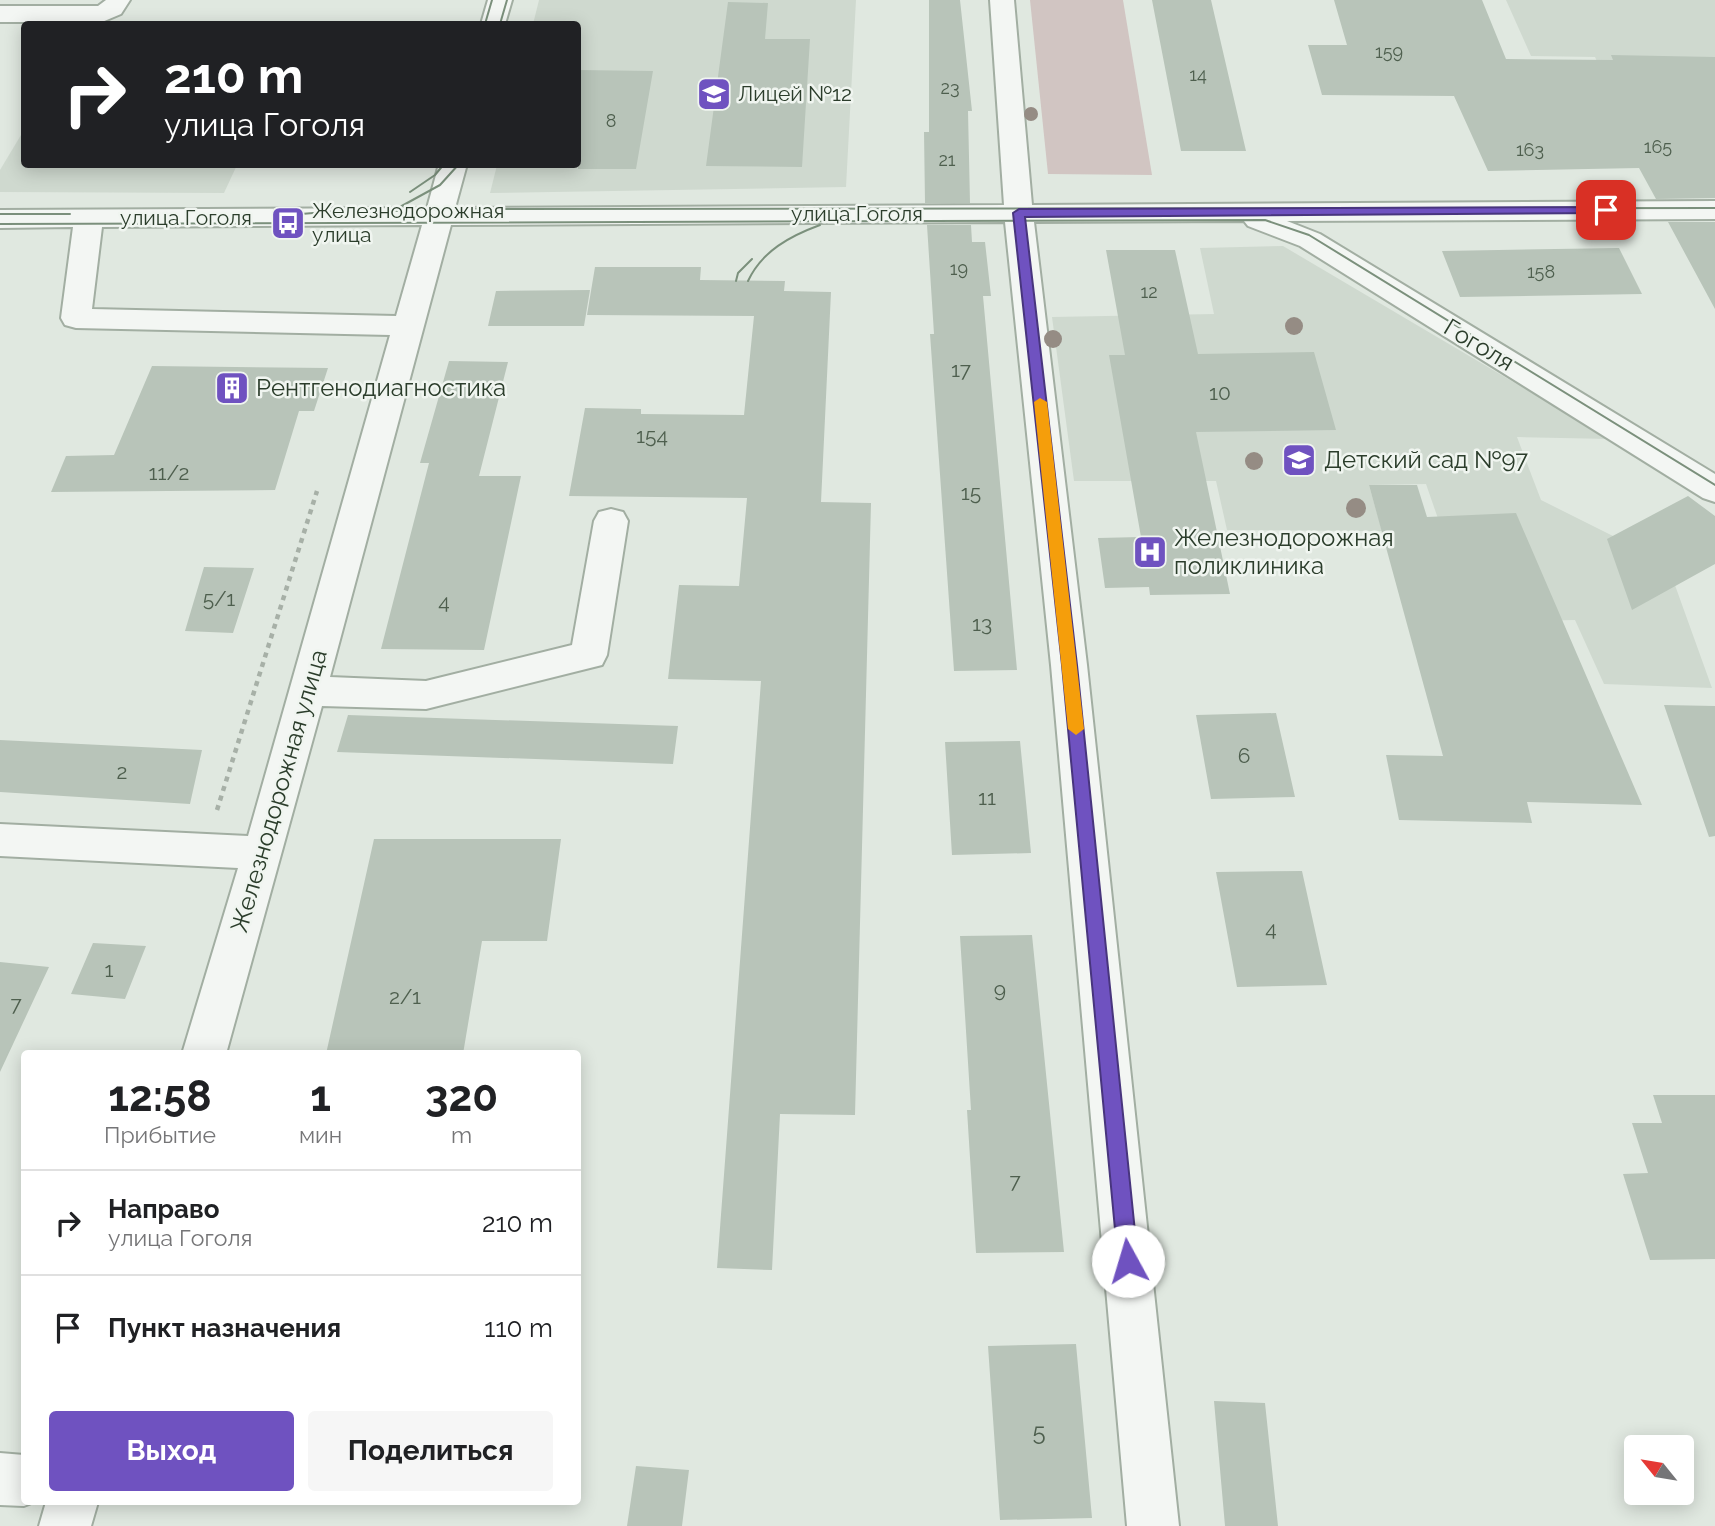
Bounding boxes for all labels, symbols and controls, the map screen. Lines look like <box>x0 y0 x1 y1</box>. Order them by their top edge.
house number: 159 <box>1375 41 1403 62</box>
text: 210 m <box>164 47 303 104</box>
icon: right <box>49 49 140 140</box>
house number: 14 <box>1189 64 1207 85</box>
school or university icon: Лицей №12 <box>695 75 733 113</box>
house number: 23 <box>941 77 960 98</box>
place label: Лицей №12 <box>738 81 852 106</box>
text: улица Гоголя <box>164 106 365 143</box>
house number: 8 <box>606 110 616 131</box>
house number: 165 <box>1644 136 1672 157</box>
house number: 163 <box>1516 139 1544 160</box>
house number: 21 <box>938 149 956 170</box>
pin <box>1576 180 1636 240</box>
icon: arrive <box>1587 191 1625 229</box>
place label: Железнодорожная улица <box>312 198 504 247</box>
street label: улица Гоголя <box>791 201 923 226</box>
bus stop icon: Железнодорожная улица <box>269 204 307 242</box>
street label: улица Гоголя <box>120 205 252 230</box>
house number: 19 <box>950 258 968 279</box>
house number: 158 <box>1527 261 1555 282</box>
house number: 12 <box>1140 281 1158 302</box>
street label: Гоголя <box>1439 312 1520 377</box>
house number: 17 <box>951 357 972 382</box>
building icon: Рентгенодиагностика <box>213 369 251 407</box>
place label: Рентгенодиагностика <box>256 373 506 402</box>
house number: 10 <box>1209 380 1231 405</box>
house number: 154 <box>636 423 668 448</box>
school or university icon: Детский сад №97 <box>1280 441 1318 479</box>
place label: Детский сад №97 <box>1324 445 1528 474</box>
house number: 11/2 <box>148 460 190 485</box>
house number: 15 <box>961 480 981 505</box>
place label: Железнодорожная поликлиника <box>1174 523 1394 580</box>
hospital icon: Железнодорожная поликлиника <box>1131 533 1169 571</box>
house number: 5/1 <box>203 586 235 611</box>
house number: 4 <box>438 589 450 614</box>
house number: 13 <box>972 611 992 636</box>
street label: Железнодорожная улица <box>224 646 333 936</box>
house number: 6 <box>1238 743 1250 768</box>
house number: 2 <box>117 759 127 784</box>
house number: 11 <box>978 785 996 810</box>
house number: 4 <box>1265 916 1277 941</box>
house number: 1 <box>105 957 114 982</box>
house number: 9 <box>994 977 1006 1002</box>
house number: 2/1 <box>389 984 421 1009</box>
house number: 7 <box>10 991 22 1016</box>
text: 12:58 <box>108 1072 212 1121</box>
text: 1 <box>310 1072 331 1121</box>
text: 320 <box>425 1072 498 1121</box>
text: Прибытие <box>104 1121 216 1148</box>
text: мин <box>299 1121 342 1148</box>
text: m <box>451 1121 472 1148</box>
house number: 7 <box>1009 1168 1021 1193</box>
text: Направо <box>108 1194 219 1224</box>
icon: right <box>49 1204 87 1242</box>
text: 210 m <box>482 1208 553 1238</box>
text: улица Гоголя <box>108 1224 253 1251</box>
position arrow <box>1091 1224 1165 1298</box>
icon: arrive <box>49 1309 87 1347</box>
text: Пункт назначения <box>108 1313 341 1343</box>
text: 110 m <box>484 1313 553 1343</box>
button: Выход <box>49 1411 294 1491</box>
button: Поделиться <box>308 1411 553 1491</box>
house number: 5 <box>1032 1417 1046 1446</box>
north arrow <box>1624 1435 1694 1505</box>
map controls <box>1624 1435 1694 1505</box>

